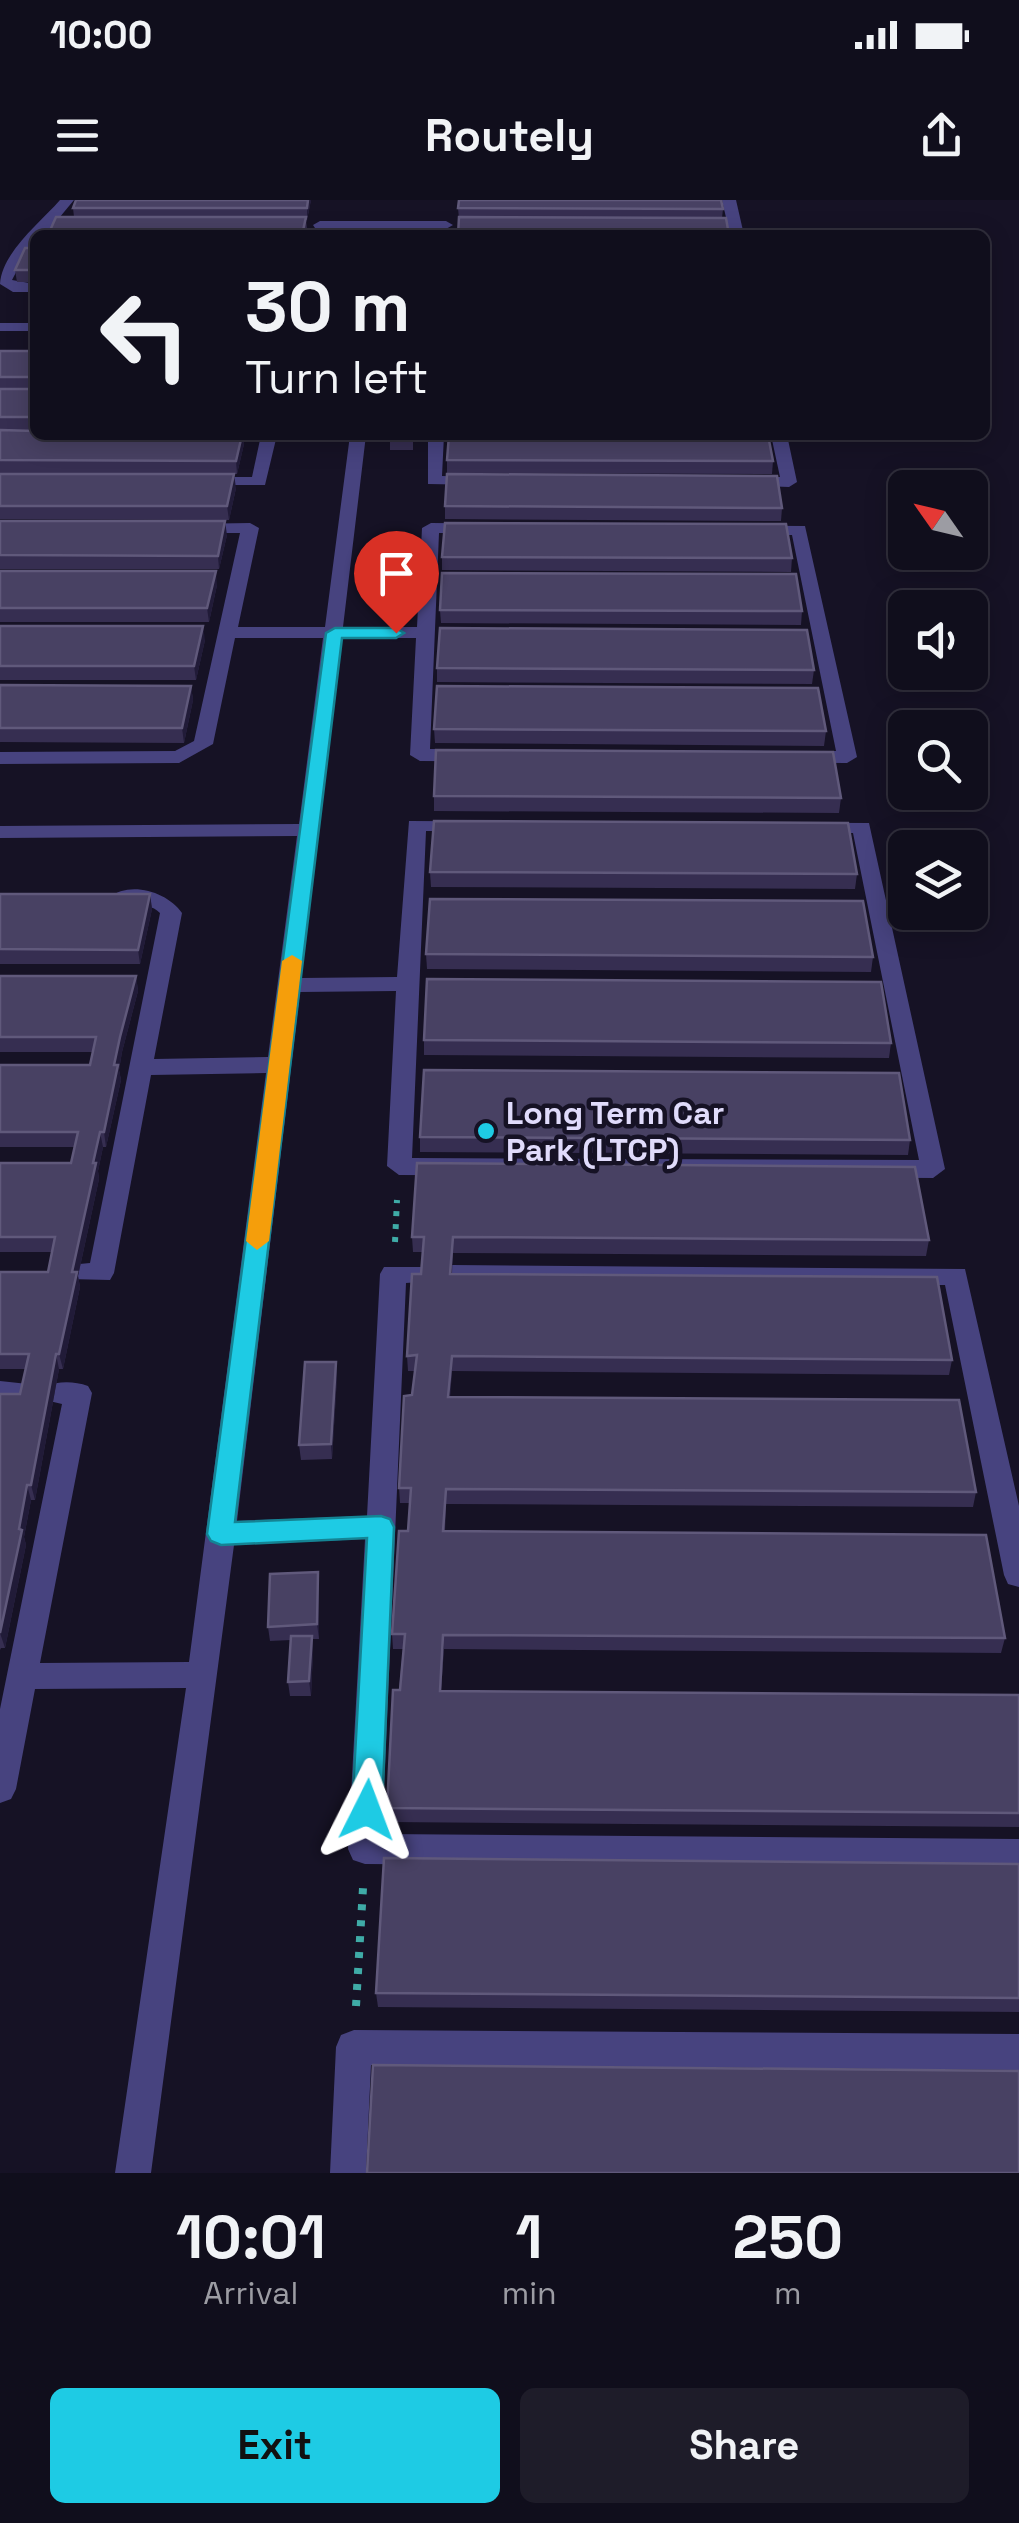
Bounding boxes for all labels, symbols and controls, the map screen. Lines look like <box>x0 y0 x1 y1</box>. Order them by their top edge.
text: 10:00 <box>50 11 152 59</box>
text: Routely <box>425 107 594 164</box>
icon: menu <box>50 108 105 163</box>
icon: share <box>914 108 969 163</box>
text: 30 m <box>245 262 410 351</box>
icon: left <box>80 270 210 400</box>
text: Turn left <box>245 349 428 406</box>
north arrow <box>888 470 988 570</box>
map controls <box>888 470 988 930</box>
pin <box>354 531 439 634</box>
icon: arrive <box>369 546 424 601</box>
button: sound <box>888 590 988 690</box>
button: search <box>888 710 988 810</box>
button: layers <box>888 830 988 930</box>
place label: Long Term Car Park (LTCP) <box>506 1093 724 1170</box>
marker: Long Term Car Park (LTCP) <box>475 1120 497 1142</box>
position arrow <box>315 1758 419 1862</box>
text: 10:01 <box>176 2199 326 2276</box>
text: 1 <box>516 2199 543 2276</box>
text: 250 <box>733 2199 843 2276</box>
text: Arrival <box>203 2273 298 2313</box>
text: min <box>502 2273 557 2313</box>
text: m <box>774 2273 802 2313</box>
button: Exit <box>50 2388 500 2503</box>
button: Share <box>520 2388 969 2503</box>

